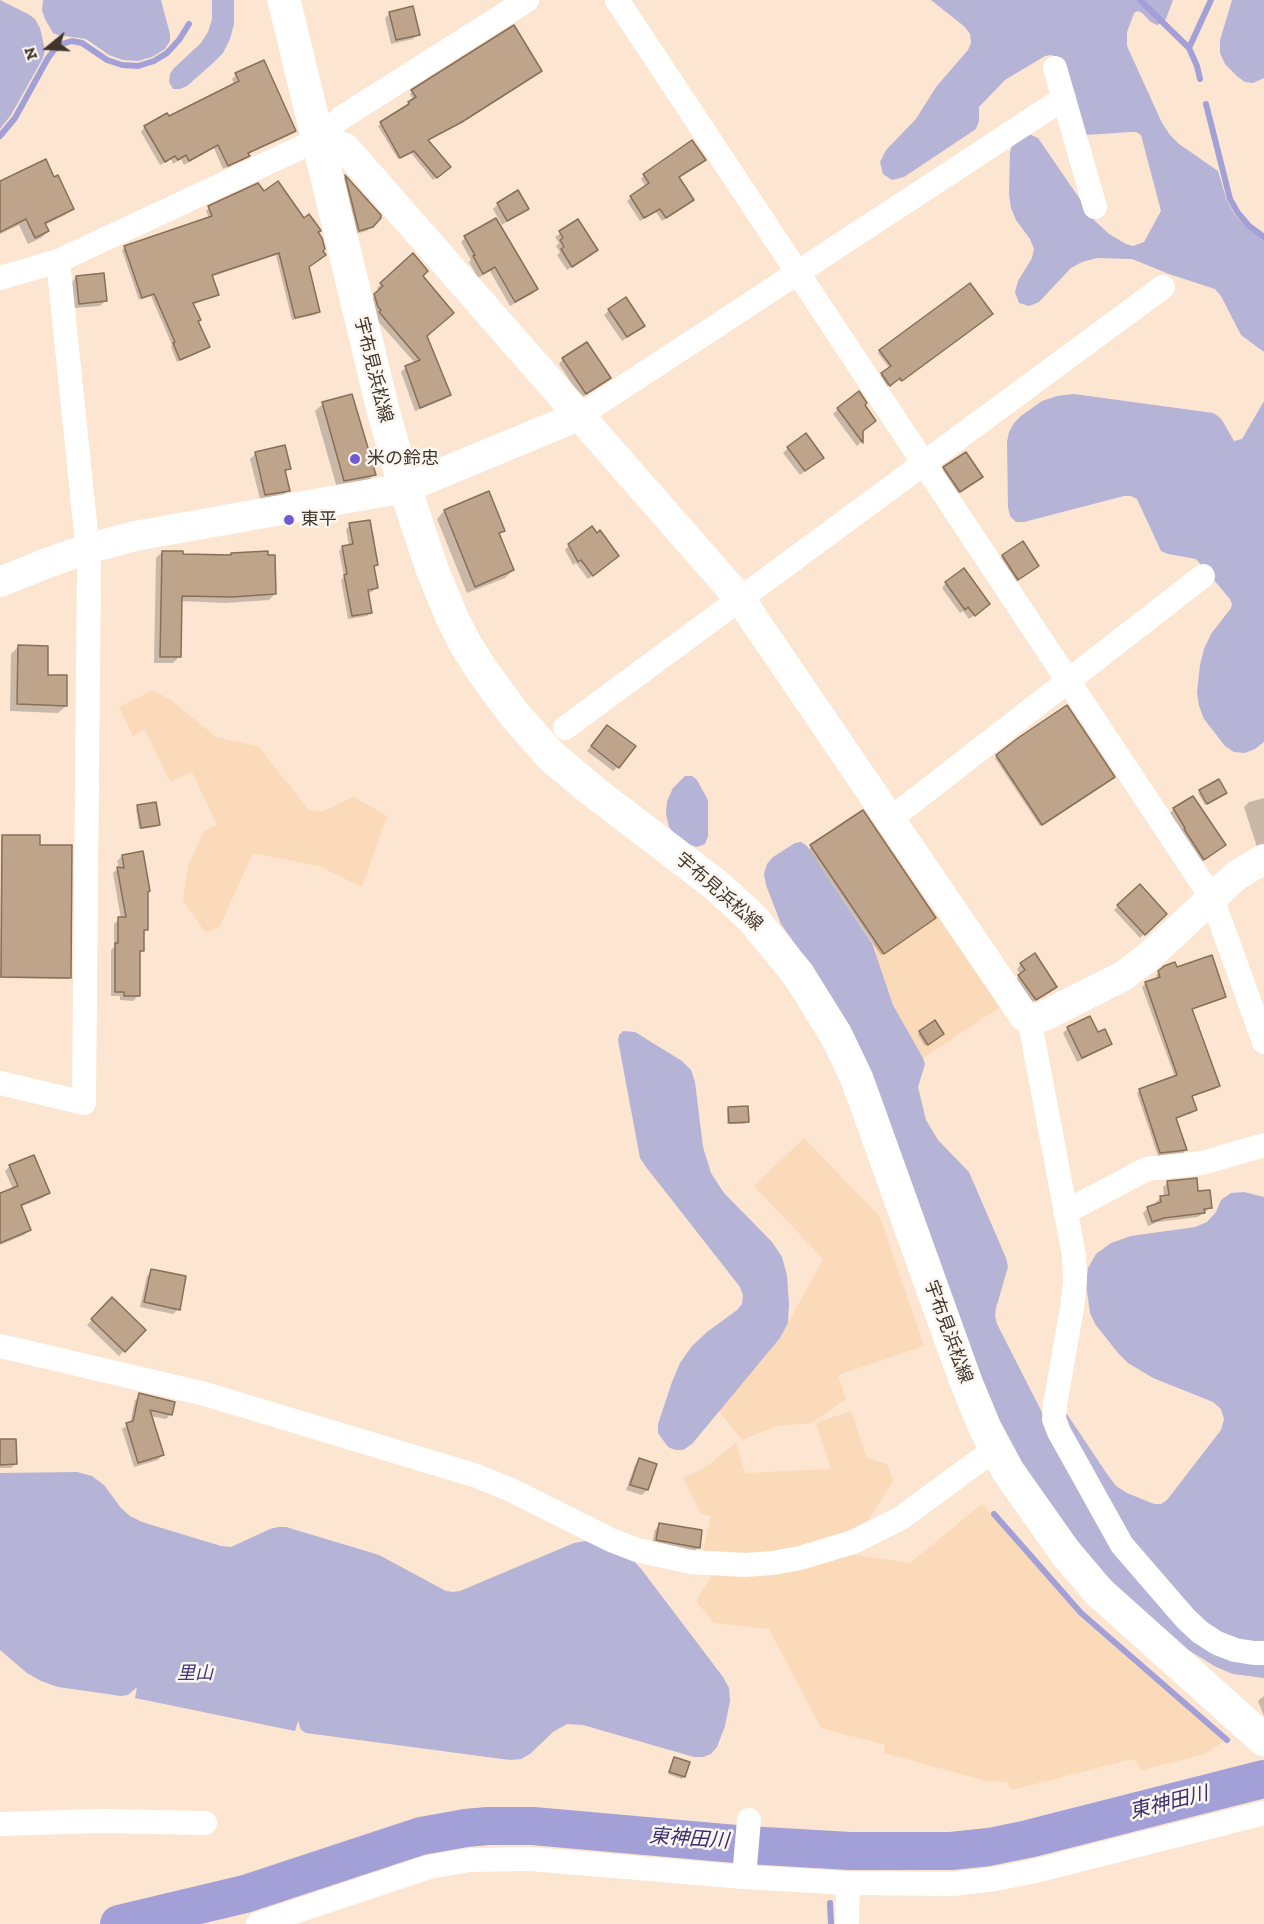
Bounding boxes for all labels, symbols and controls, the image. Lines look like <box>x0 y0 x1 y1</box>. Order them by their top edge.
north arrow <box>18 18 78 78</box>
text: N <box>19 45 41 62</box>
street label: 宇布見浜松線 <box>349 315 397 425</box>
place label: 米の鈴忠 <box>367 448 439 470</box>
marker: 米の鈴忠 <box>348 452 362 466</box>
place label: 東平 <box>301 509 337 531</box>
marker: 東平 <box>282 513 296 527</box>
street label: 宇布見浜松線 <box>671 848 767 936</box>
street label: 宇布見浜松線 <box>919 1278 977 1386</box>
park label: 里山 <box>177 1663 213 1685</box>
water label: 東神田川 <box>1127 1782 1211 1824</box>
water label: 東神田川 <box>648 1824 730 1854</box>

